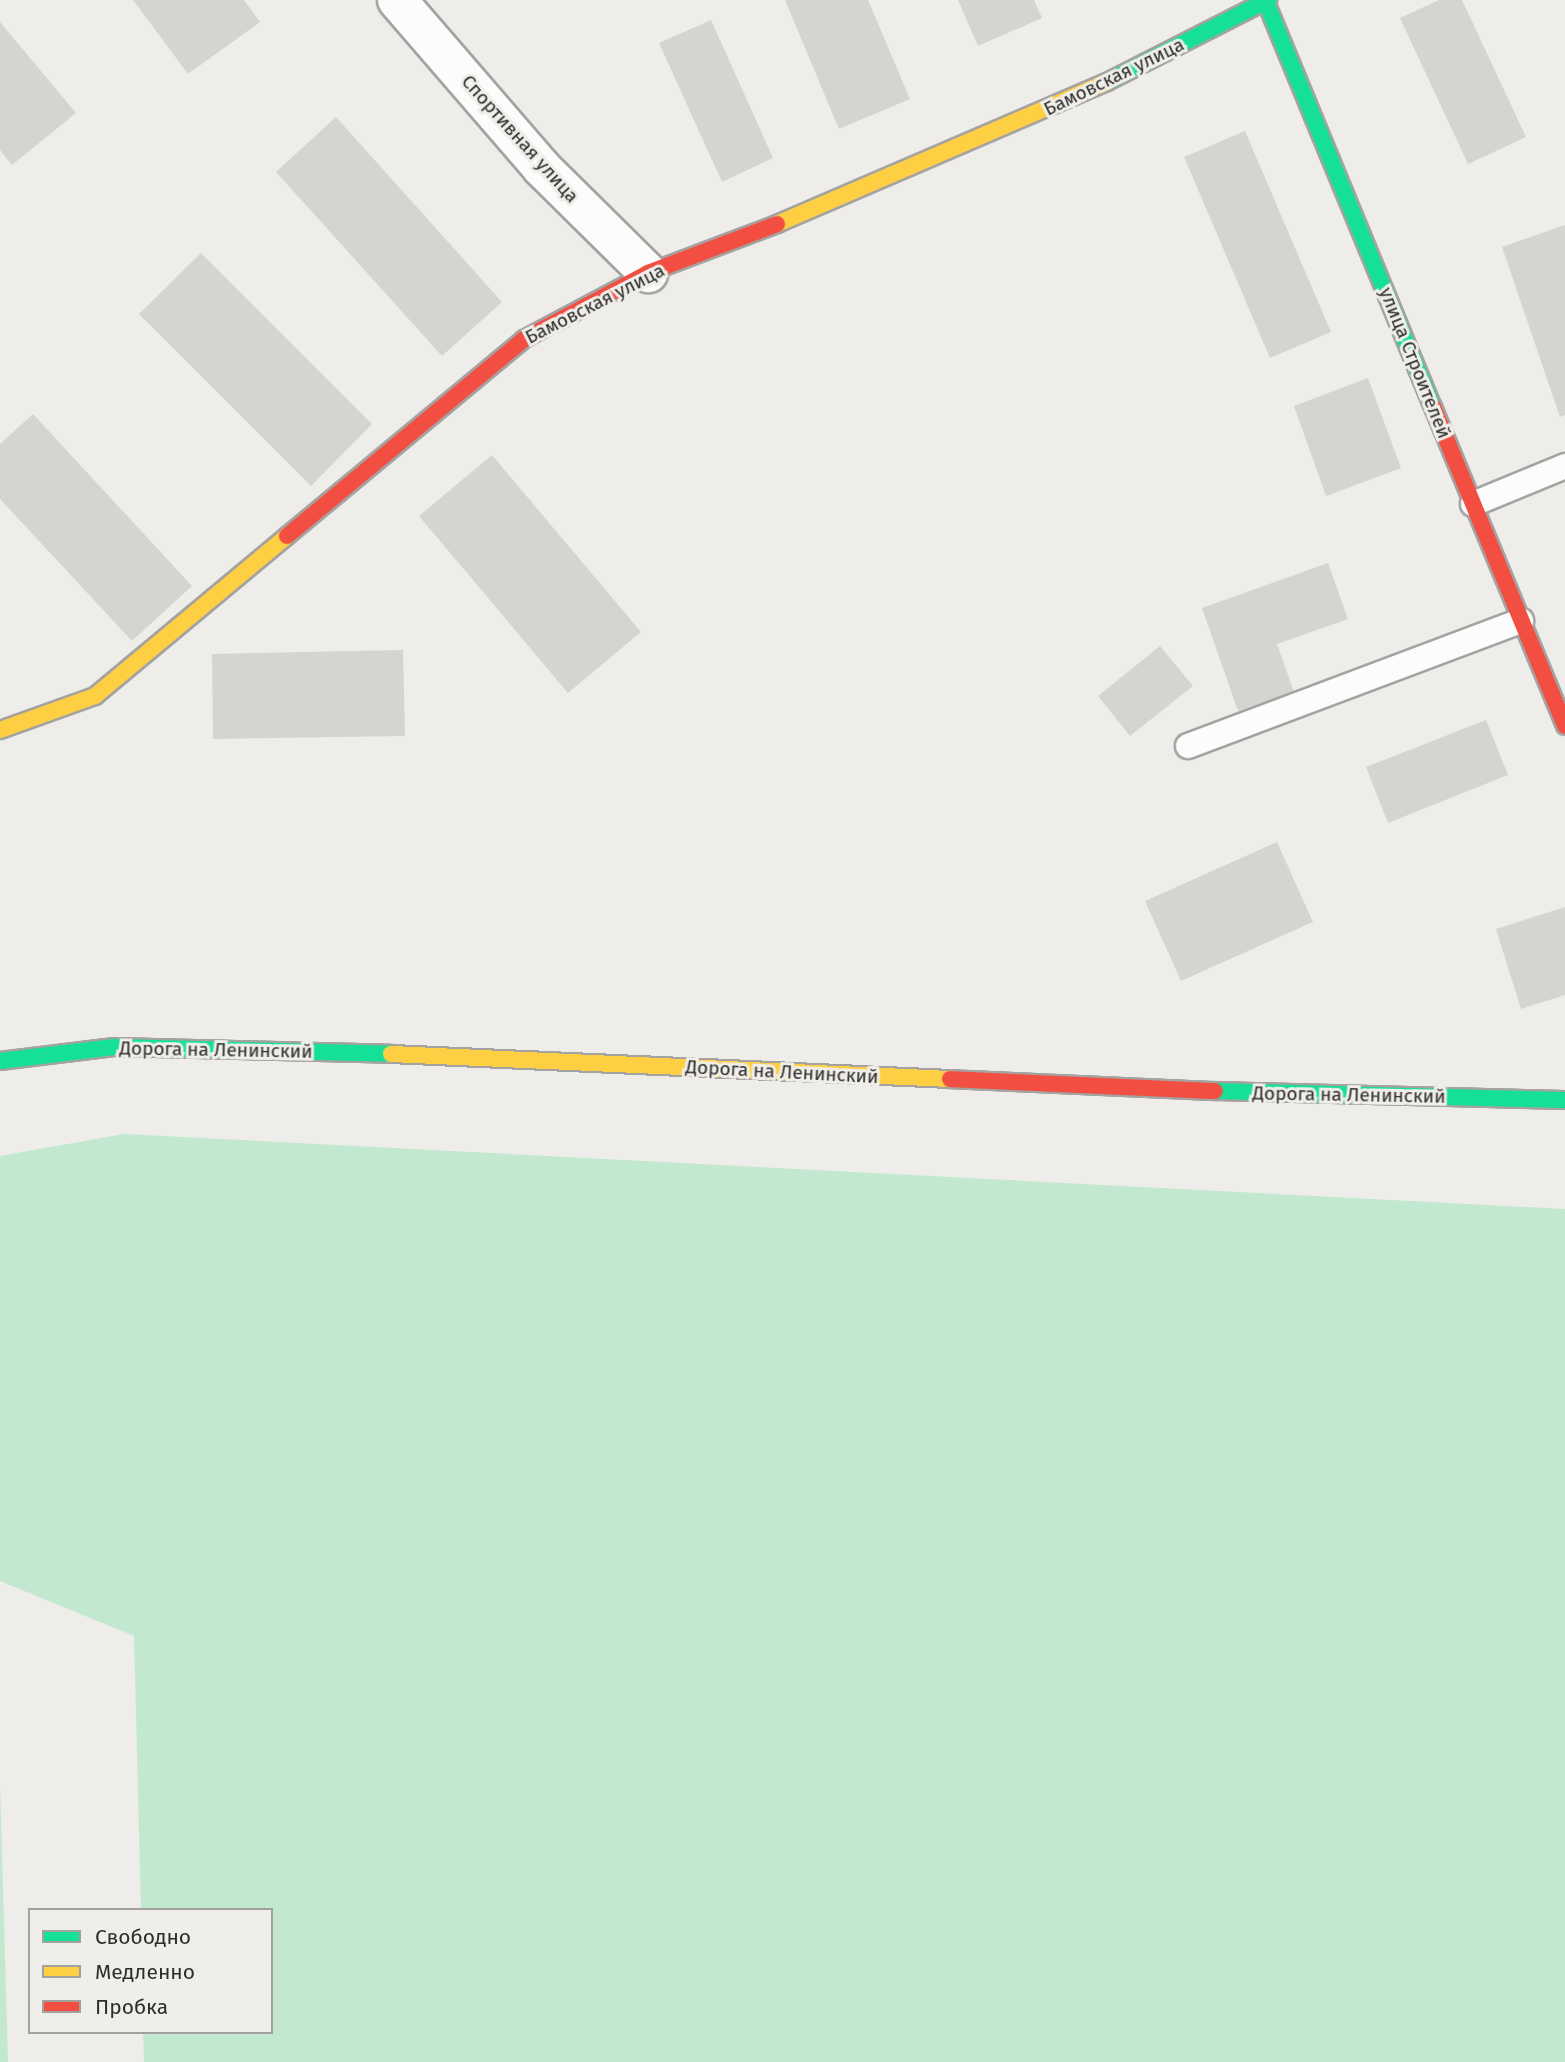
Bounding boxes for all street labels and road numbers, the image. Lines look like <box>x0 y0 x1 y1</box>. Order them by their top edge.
street label: Бамовская улица <box>1040 33 1188 121</box>
street label: Спортивная улица <box>457 70 583 208</box>
street label: Бамовская улица <box>522 259 668 349</box>
street label: улица Строителей <box>1374 284 1456 442</box>
street label: Дорога на Ленинский <box>119 1037 313 1063</box>
street label: Дорога на Ленинский <box>685 1056 879 1088</box>
street label: Дорога на Ленинский <box>1252 1082 1446 1108</box>

